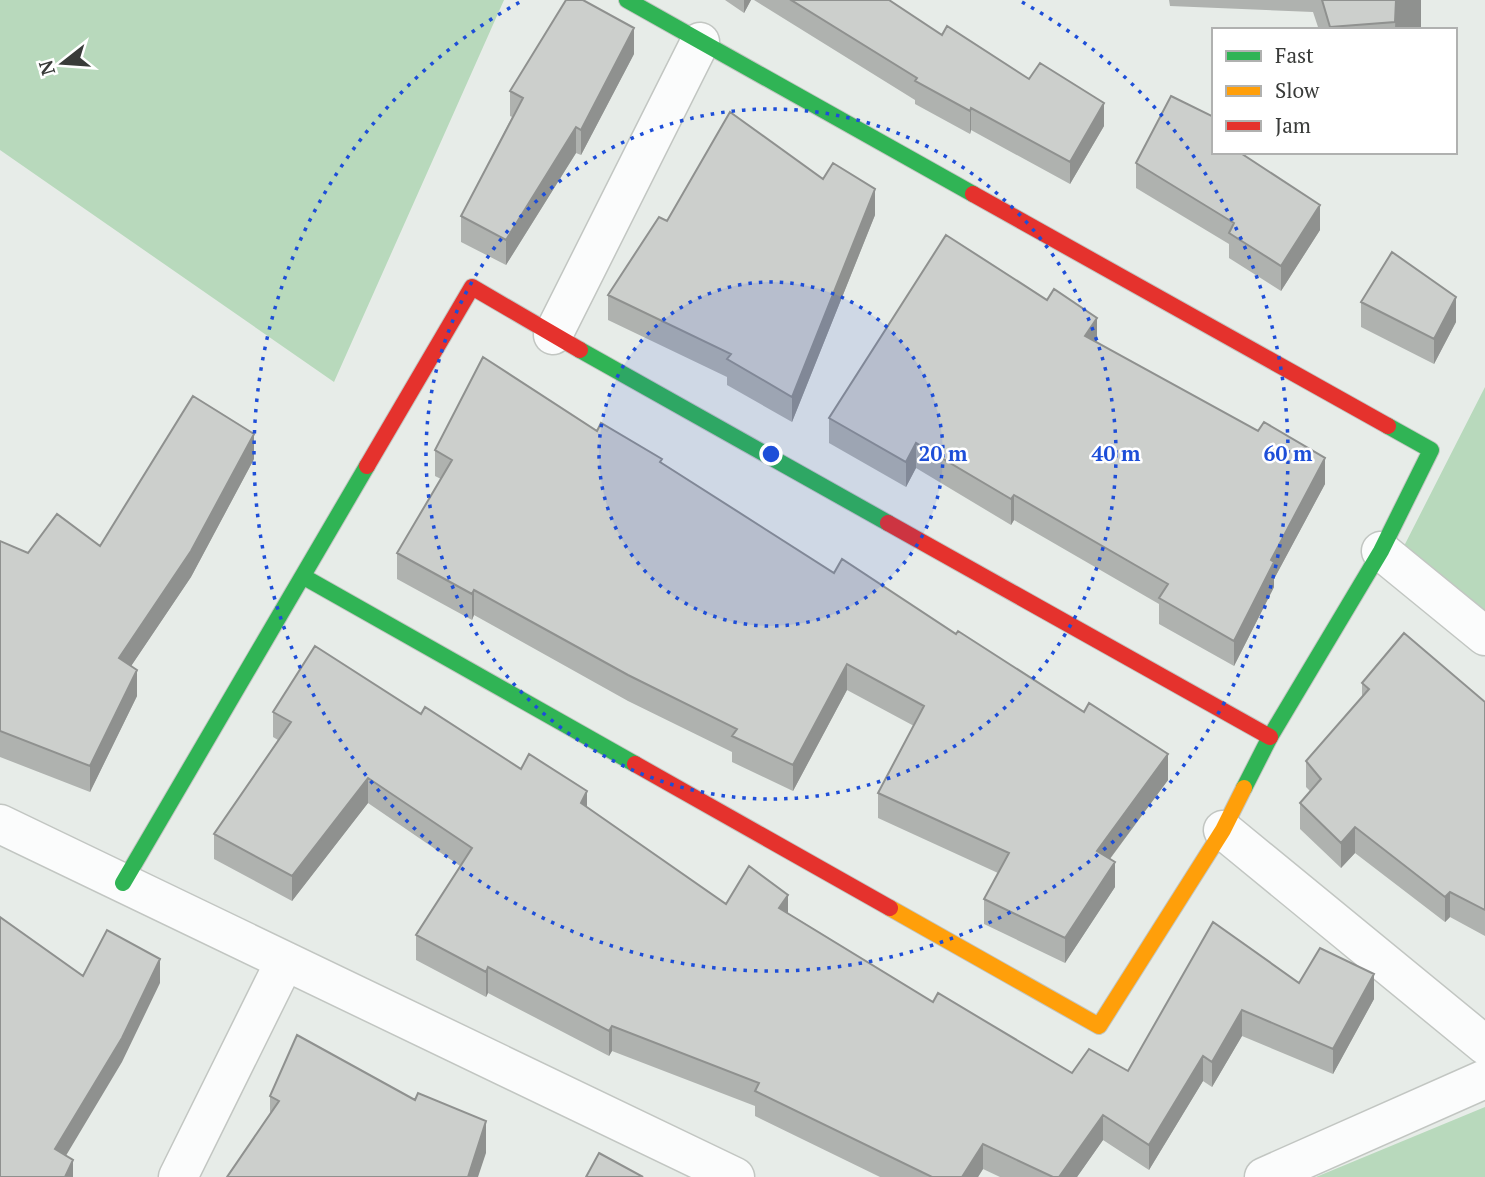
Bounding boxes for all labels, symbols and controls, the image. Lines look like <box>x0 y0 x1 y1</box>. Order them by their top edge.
north arrow <box>28 28 98 98</box>
legend <box>1212 28 1457 154</box>
text: Fast <box>1275 41 1314 69</box>
text: N <box>32 57 60 79</box>
text: Slow <box>1275 76 1320 104</box>
text: Jam <box>1275 111 1311 139</box>
text: 20 m <box>919 439 968 467</box>
text: 40 m <box>1092 439 1141 467</box>
text: 60 m <box>1264 439 1313 467</box>
centre of rings <box>759 442 783 466</box>

